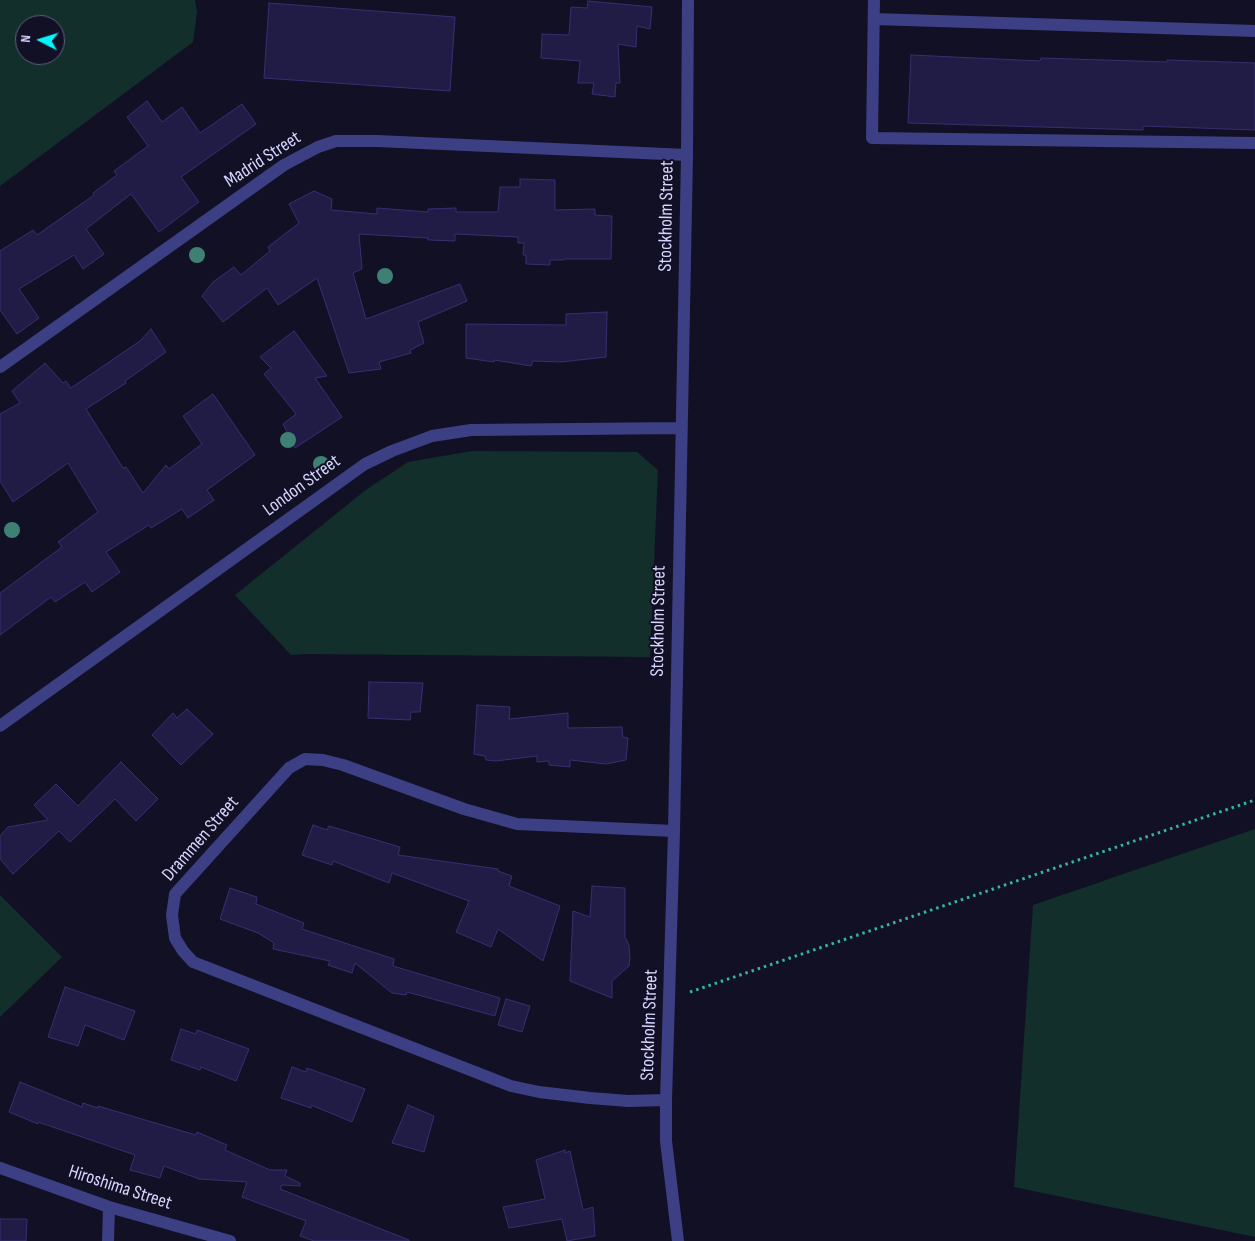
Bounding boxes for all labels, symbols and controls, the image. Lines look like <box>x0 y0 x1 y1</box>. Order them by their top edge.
north arrow <box>15 15 65 65</box>
text: N <box>17 34 34 43</box>
street label: Madrid Street <box>220 127 306 193</box>
street label: Stockholm Street <box>655 160 679 272</box>
street label: London Street <box>259 450 345 522</box>
street label: Stockholm Street <box>647 565 671 677</box>
street label: Drammen Street <box>158 792 244 886</box>
street label: Stockholm Street <box>637 969 663 1081</box>
street label: Hiroshima Street <box>65 1161 175 1215</box>

